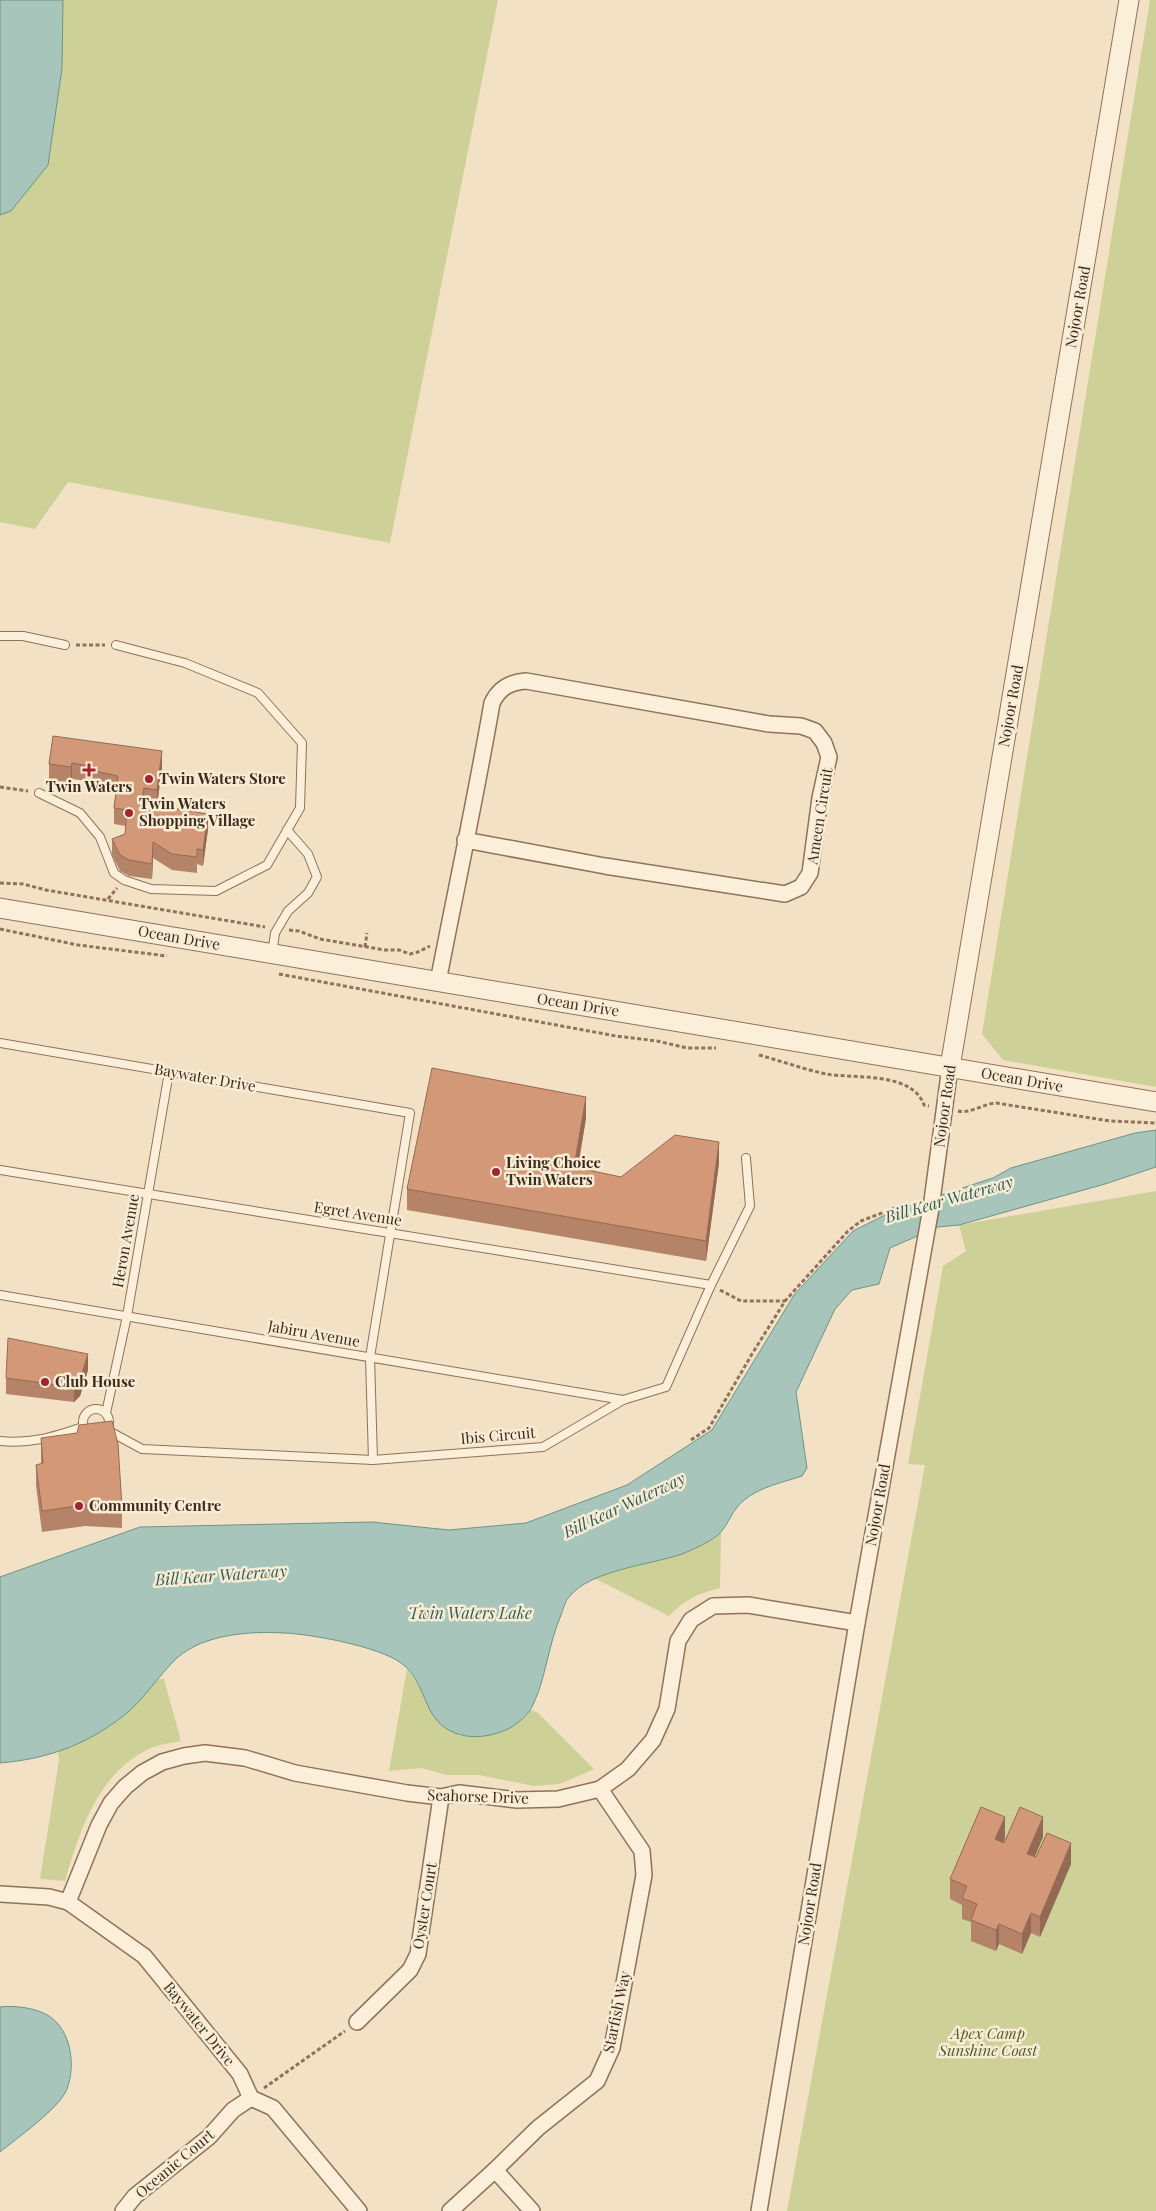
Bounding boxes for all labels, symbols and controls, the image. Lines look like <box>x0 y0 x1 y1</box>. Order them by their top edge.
street label: Nojoor Road <box>1060 264 1094 350</box>
street label: Nojoor Road <box>993 663 1027 749</box>
marker: Twin Waters <box>83 764 95 776</box>
street label: Ameen Circuit <box>801 765 837 867</box>
place label: Twin Waters Store <box>159 768 286 788</box>
marker: Twin Waters Store <box>143 773 155 785</box>
place label: Twin Waters <box>46 776 132 796</box>
place label: Twin Waters Shopping Village <box>139 793 256 830</box>
marker: Twin Waters Shopping Village <box>123 807 135 819</box>
street label: Ocean Drive <box>137 920 222 954</box>
street label: Ocean Drive <box>536 988 621 1020</box>
street label: Baywater Drive <box>153 1058 258 1096</box>
street label: Ocean Drive <box>980 1062 1065 1096</box>
street label: Nojoor Road <box>928 1063 960 1148</box>
place label: Living Choice Twin Waters <box>506 1152 601 1189</box>
marker: Living Choice Twin Waters <box>490 1166 502 1178</box>
water label: Bill Kear Waterway <box>881 1170 1016 1227</box>
street label: Heron Avenue <box>107 1192 143 1289</box>
street label: Egret Avenue <box>313 1196 404 1230</box>
street label: Jabiru Avenue <box>266 1315 362 1351</box>
place label: Club House <box>55 1371 136 1391</box>
marker: Club House <box>39 1376 51 1388</box>
street label: Ibis Circuit <box>460 1422 537 1448</box>
street label: Nojoor Road <box>860 1462 894 1548</box>
water label: Bill Kear Waterway <box>559 1467 688 1542</box>
place label: Community Centre <box>89 1495 222 1515</box>
marker: Community Centre <box>73 1500 85 1512</box>
water label: Bill Kear Waterway <box>153 1559 288 1590</box>
water label: Twin Waters Lake <box>408 1602 532 1623</box>
street label: Seahorse Drive <box>427 1784 529 1808</box>
street label: Oyster Court <box>407 1860 441 1951</box>
street label: Nojoor Road <box>793 1861 825 1947</box>
street label: Starfish Way <box>598 1969 635 2055</box>
street label: Baywater Drive <box>160 1977 240 2070</box>
park label: Apex Camp Sunshine Coast <box>938 2023 1038 2060</box>
street label: Oceanic Court <box>131 2124 218 2202</box>

